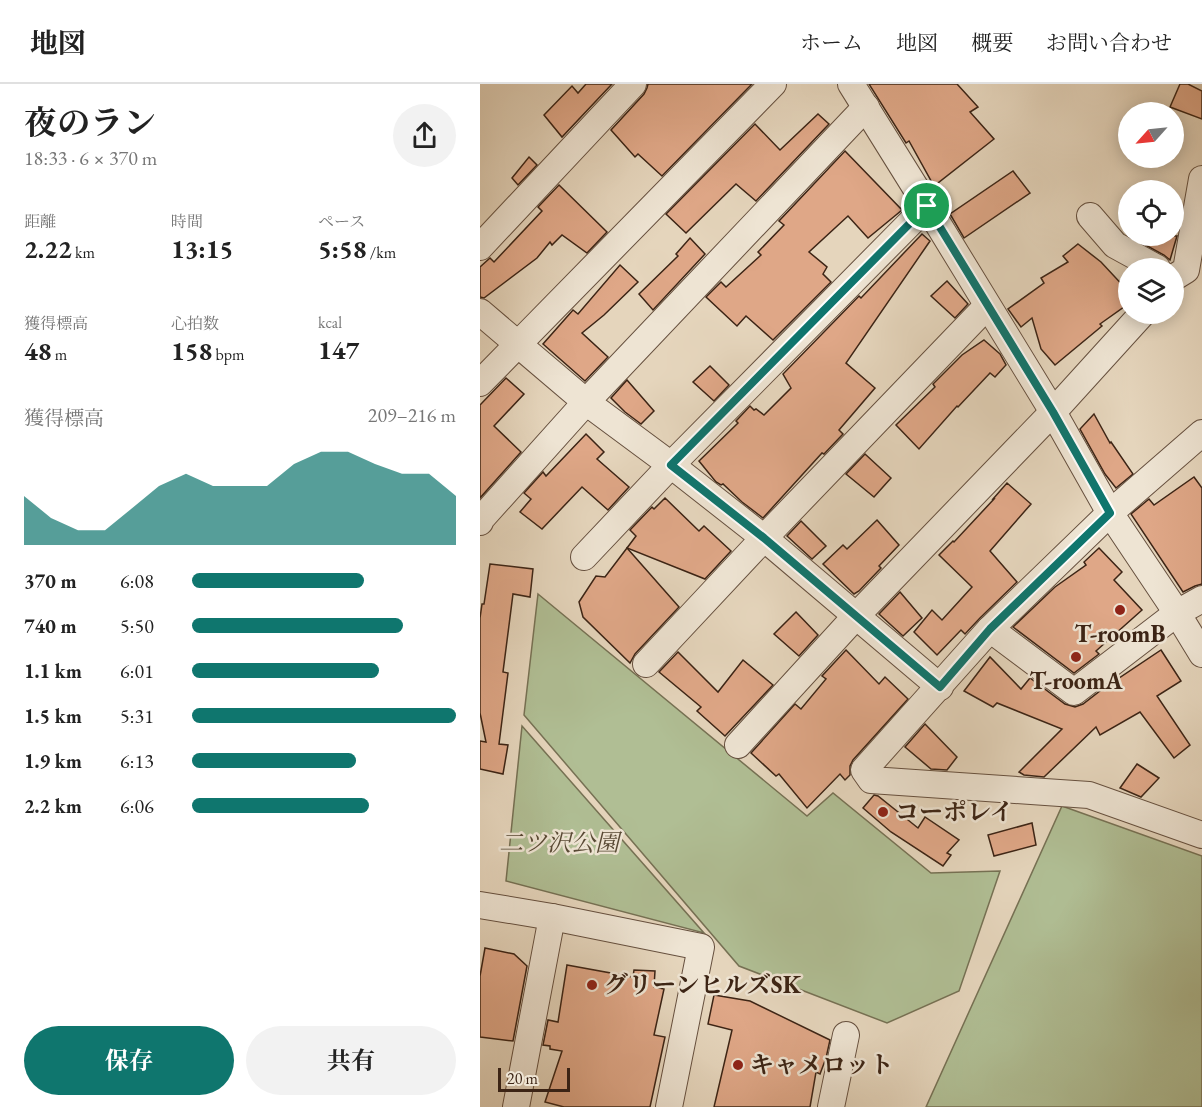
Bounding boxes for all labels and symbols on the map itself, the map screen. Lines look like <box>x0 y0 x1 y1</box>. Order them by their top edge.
north arrow <box>1118 102 1184 168</box>
pin <box>901 180 952 231</box>
marker: T-roomB <box>1113 603 1127 617</box>
place label: T-roomB <box>1075 618 1165 649</box>
marker: T-roomA <box>1069 650 1083 664</box>
place label: T-roomA <box>1029 665 1123 696</box>
place label: コーポレイ <box>895 796 1014 827</box>
marker: コーポレイ <box>876 805 890 819</box>
park label: 二ツ沢公園 <box>499 827 623 858</box>
place label: グリーンヒルズSK <box>604 969 802 1000</box>
marker: グリーンヒルズSK <box>585 978 599 992</box>
place label: キャメロット <box>750 1049 894 1080</box>
marker: キャメロット <box>731 1058 745 1072</box>
scale bar <box>498 1065 570 1092</box>

